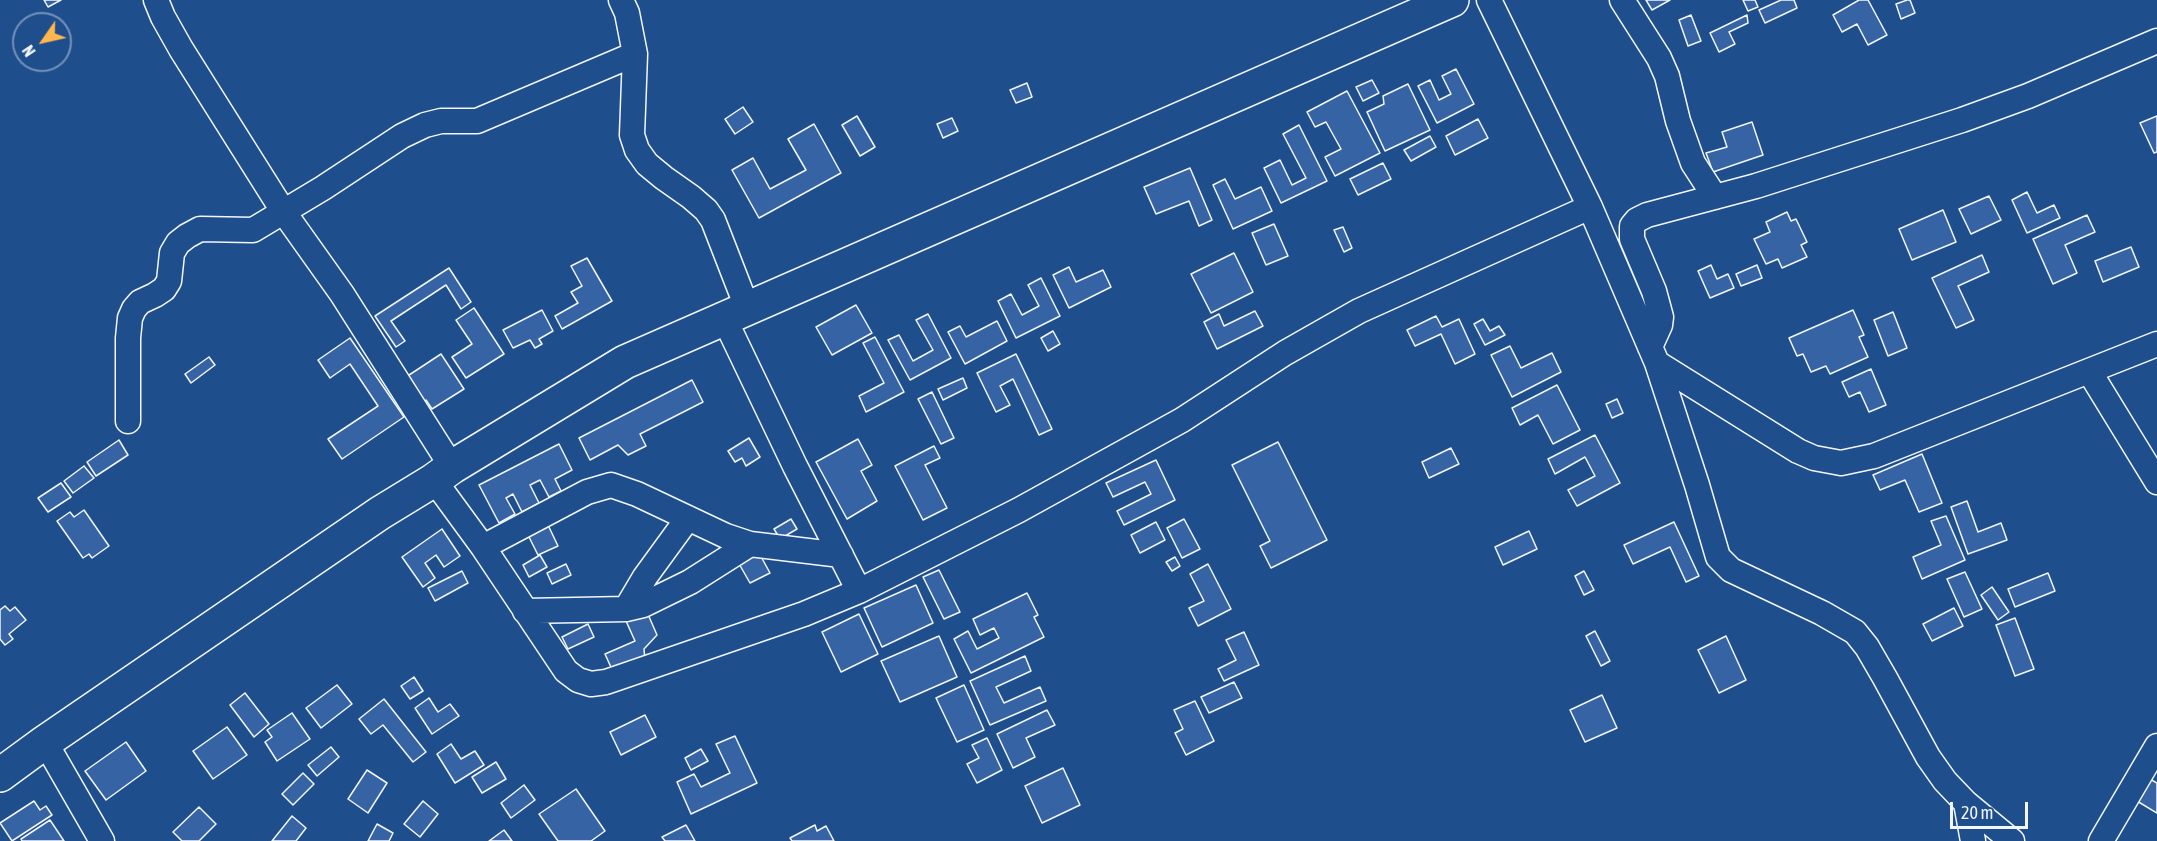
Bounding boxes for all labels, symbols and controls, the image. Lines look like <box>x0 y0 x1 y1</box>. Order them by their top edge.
north arrow <box>12 12 72 72</box>
text: N <box>19 42 39 60</box>
scale bar <box>1953 790 2031 828</box>
text: 20 m <box>1961 802 1993 823</box>

